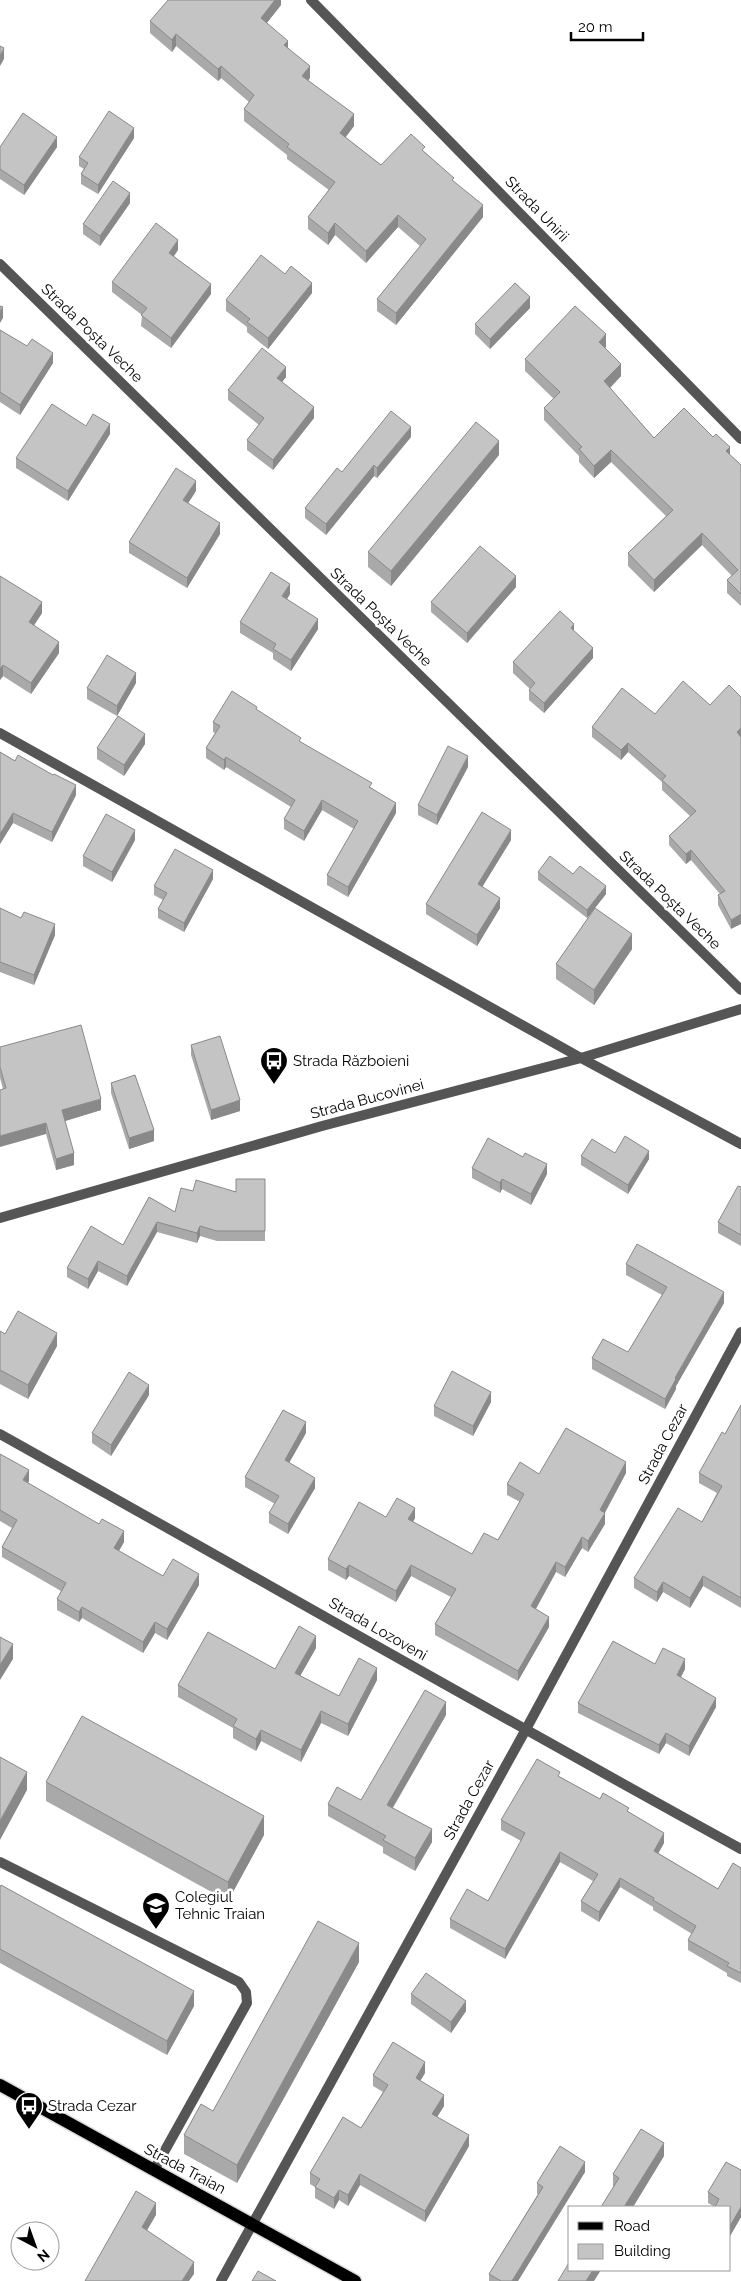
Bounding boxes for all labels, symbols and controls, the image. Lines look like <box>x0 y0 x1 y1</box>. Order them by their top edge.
scale bar <box>571 10 644 42</box>
text: 20 m <box>578 18 613 36</box>
street label: Strada Unirii <box>501 173 573 245</box>
street label: Strada Poșta Veche <box>37 280 147 386</box>
street label: Strada Poșta Veche <box>326 564 436 670</box>
street label: Strada Poșta Veche <box>615 847 725 953</box>
bus stop icon: Strada Războieni <box>259 1046 289 1085</box>
place label: Strada Războieni <box>293 1052 409 1070</box>
street label: Strada Bucovinei <box>308 1075 426 1123</box>
street label: Strada Cezar <box>634 1400 692 1487</box>
street label: Strada Lozoveni <box>326 1594 430 1664</box>
street label: Strada Cezar <box>440 1756 499 1843</box>
place label: Colegiul Tehnic Traian <box>175 1888 265 1923</box>
school or university icon: Colegiul Tehnic Traian <box>141 1891 171 1930</box>
bus stop icon: Strada Cezar <box>14 2091 44 2130</box>
place label: Strada Cezar <box>48 2097 137 2115</box>
street label: Strada Traian <box>141 2140 229 2198</box>
legend <box>568 2206 731 2271</box>
text: Road <box>614 2217 650 2235</box>
north arrow <box>10 2221 60 2271</box>
text: Building <box>614 2242 671 2260</box>
text: N <box>34 2246 53 2265</box>

